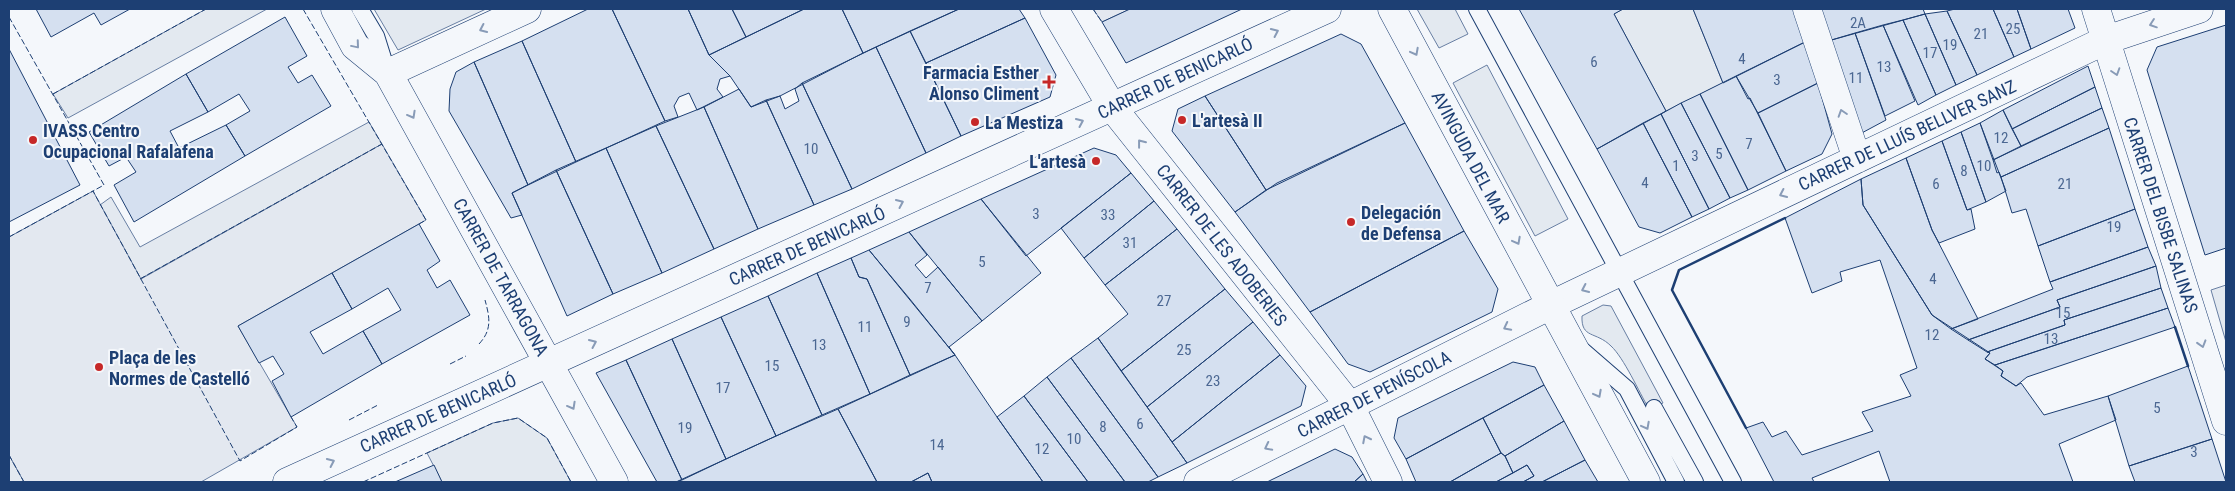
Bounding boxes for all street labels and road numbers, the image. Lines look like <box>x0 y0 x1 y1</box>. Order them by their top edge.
street label: CARRER DE BENICARLÓ <box>1094 33 1256 123</box>
street label: CARRER DE LLUÍS BELLVER SANZ <box>1795 75 2019 195</box>
street label: AVINGUDA DEL MAR <box>1427 87 1515 227</box>
street label: CARRER DEL BISBE SALINAS <box>2119 114 2203 316</box>
street label: CARRER DE LES ADOBERIES <box>1152 160 1292 330</box>
street label: CARRER DE TARRAGONA <box>449 195 553 360</box>
street label: CARRER DE BENICARLÓ <box>726 202 888 290</box>
street label: CARRER DE PENÍSCOLA <box>1294 346 1455 442</box>
street label: CARRER DE BENICARLÓ <box>357 369 519 457</box>

